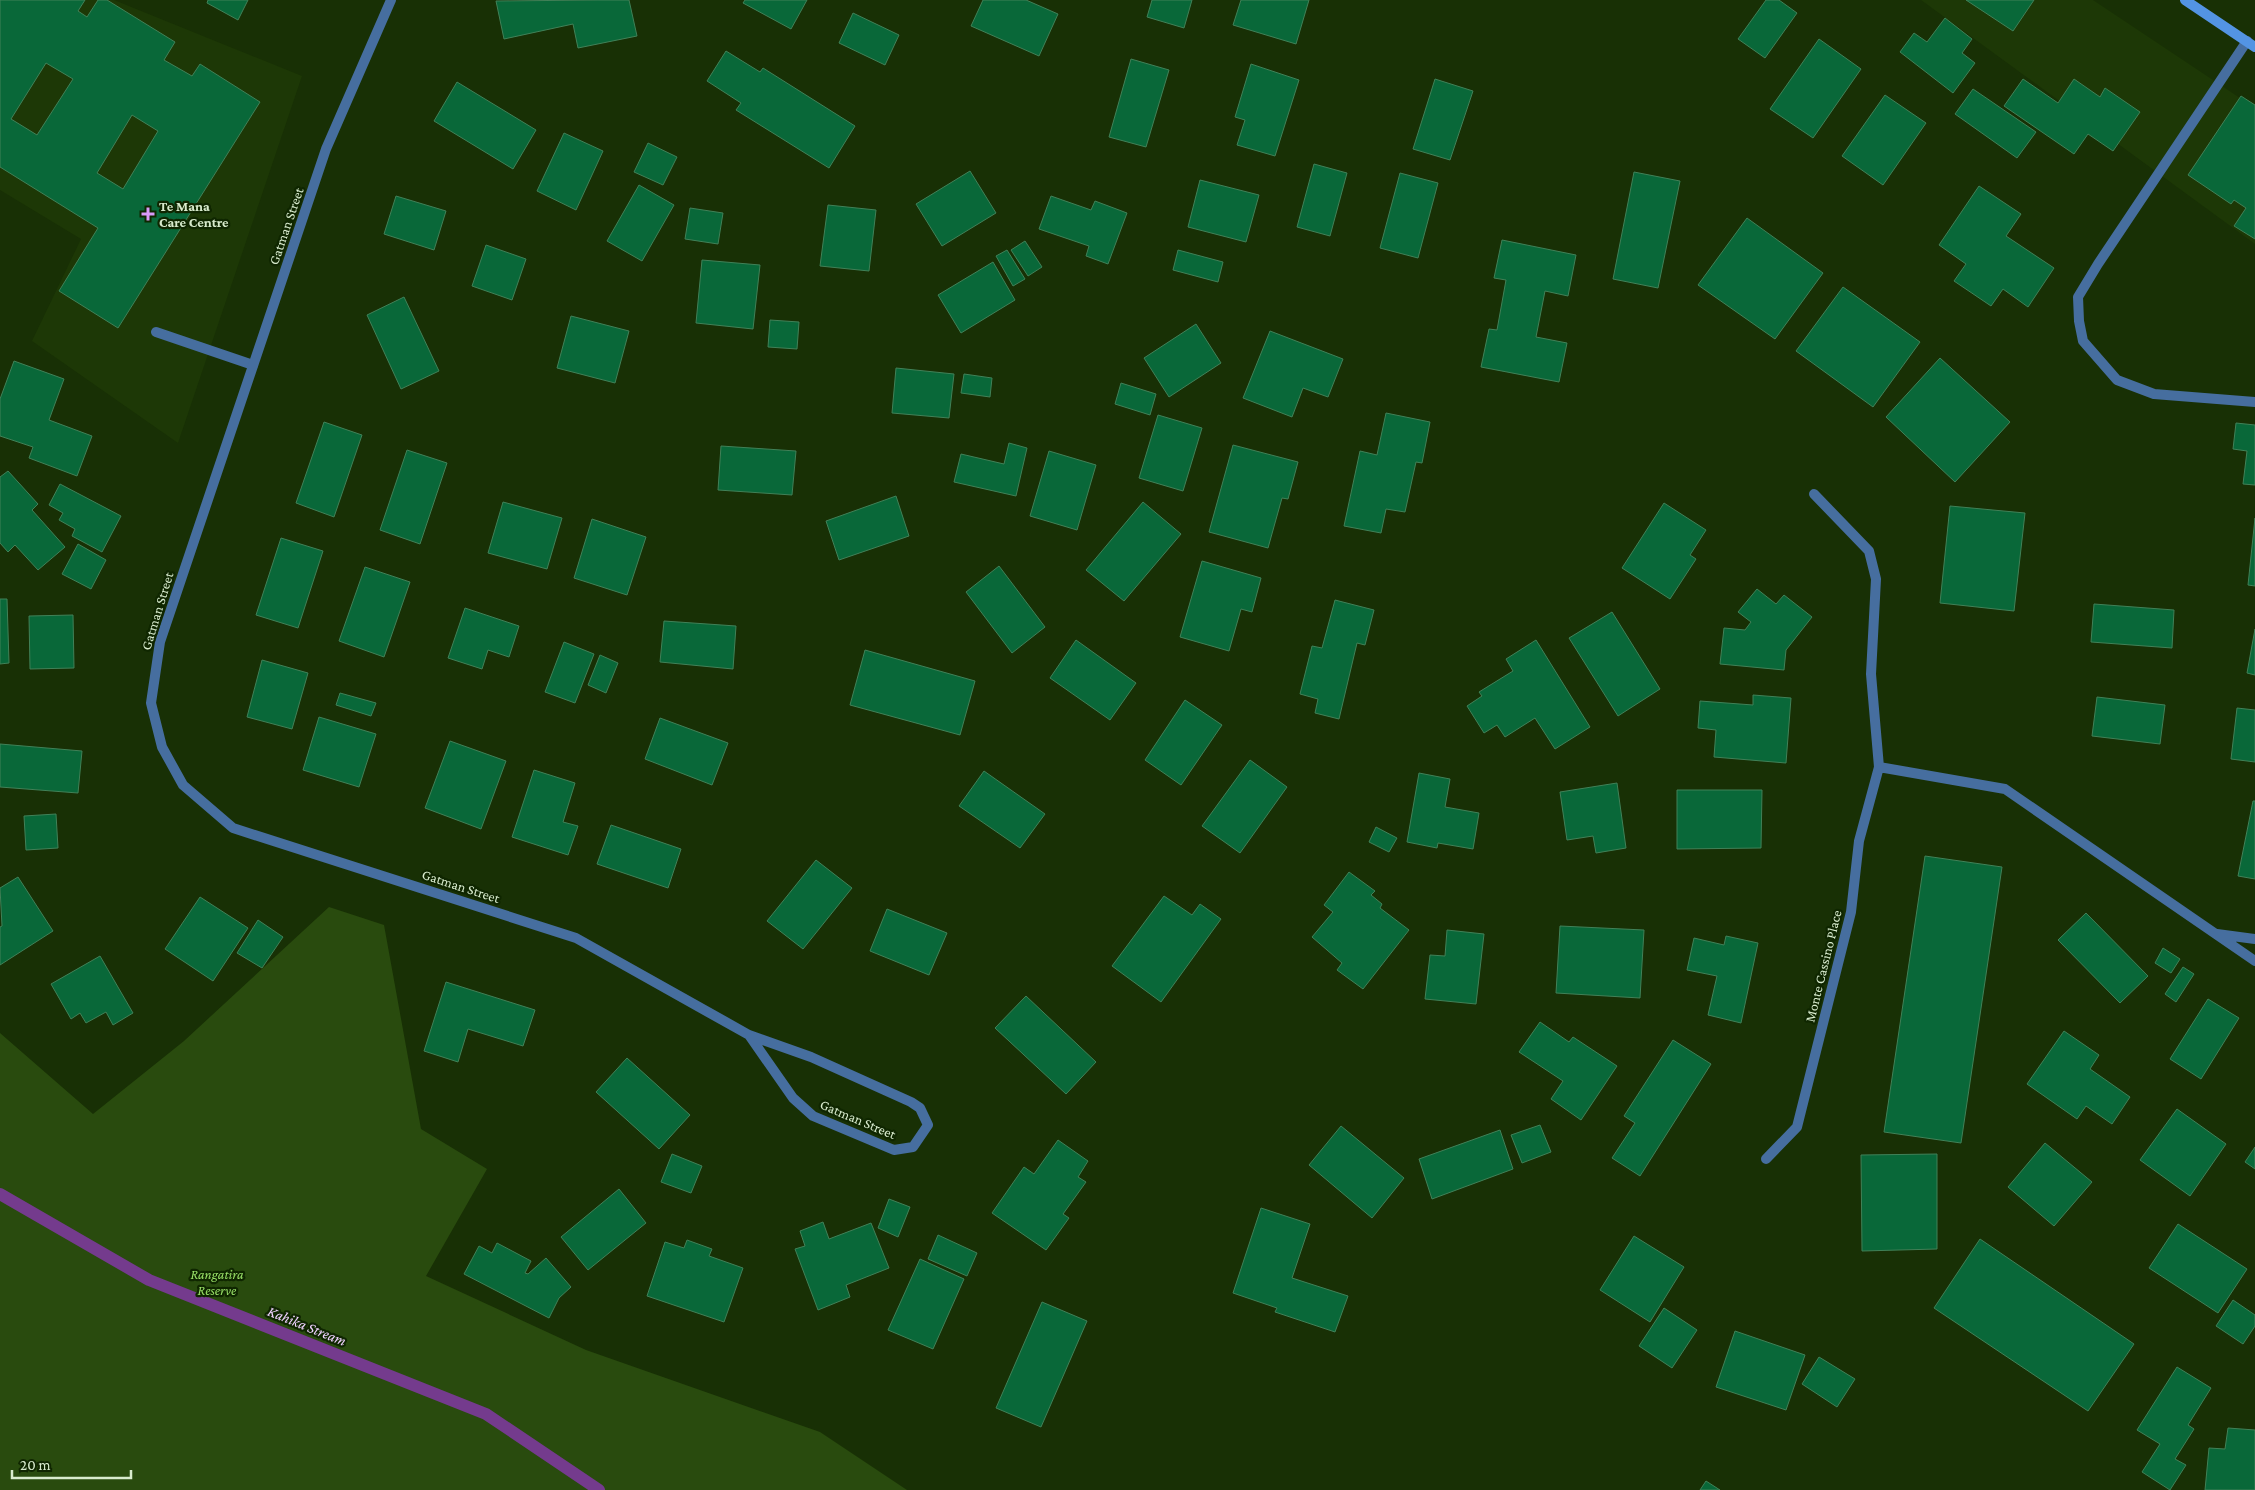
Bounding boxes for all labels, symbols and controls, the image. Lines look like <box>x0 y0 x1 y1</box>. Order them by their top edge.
street label: Gatman Street <box>265 185 307 267</box>
place label: Te Mana Care Centre <box>159 198 229 230</box>
marker: Te Mana Care Centre <box>141 207 155 221</box>
street label: Gatman Street <box>138 570 177 652</box>
street label: Gatman Street <box>420 866 502 906</box>
street label: Monte Cassino Place <box>1801 908 1845 1024</box>
street label: Gatman Street <box>818 1096 899 1142</box>
park label: Rangatira Reserve <box>190 1266 244 1298</box>
water label: Kahika Stream <box>265 1303 349 1349</box>
scale bar <box>12 1448 131 1480</box>
text: 20 m <box>20 1457 51 1473</box>

